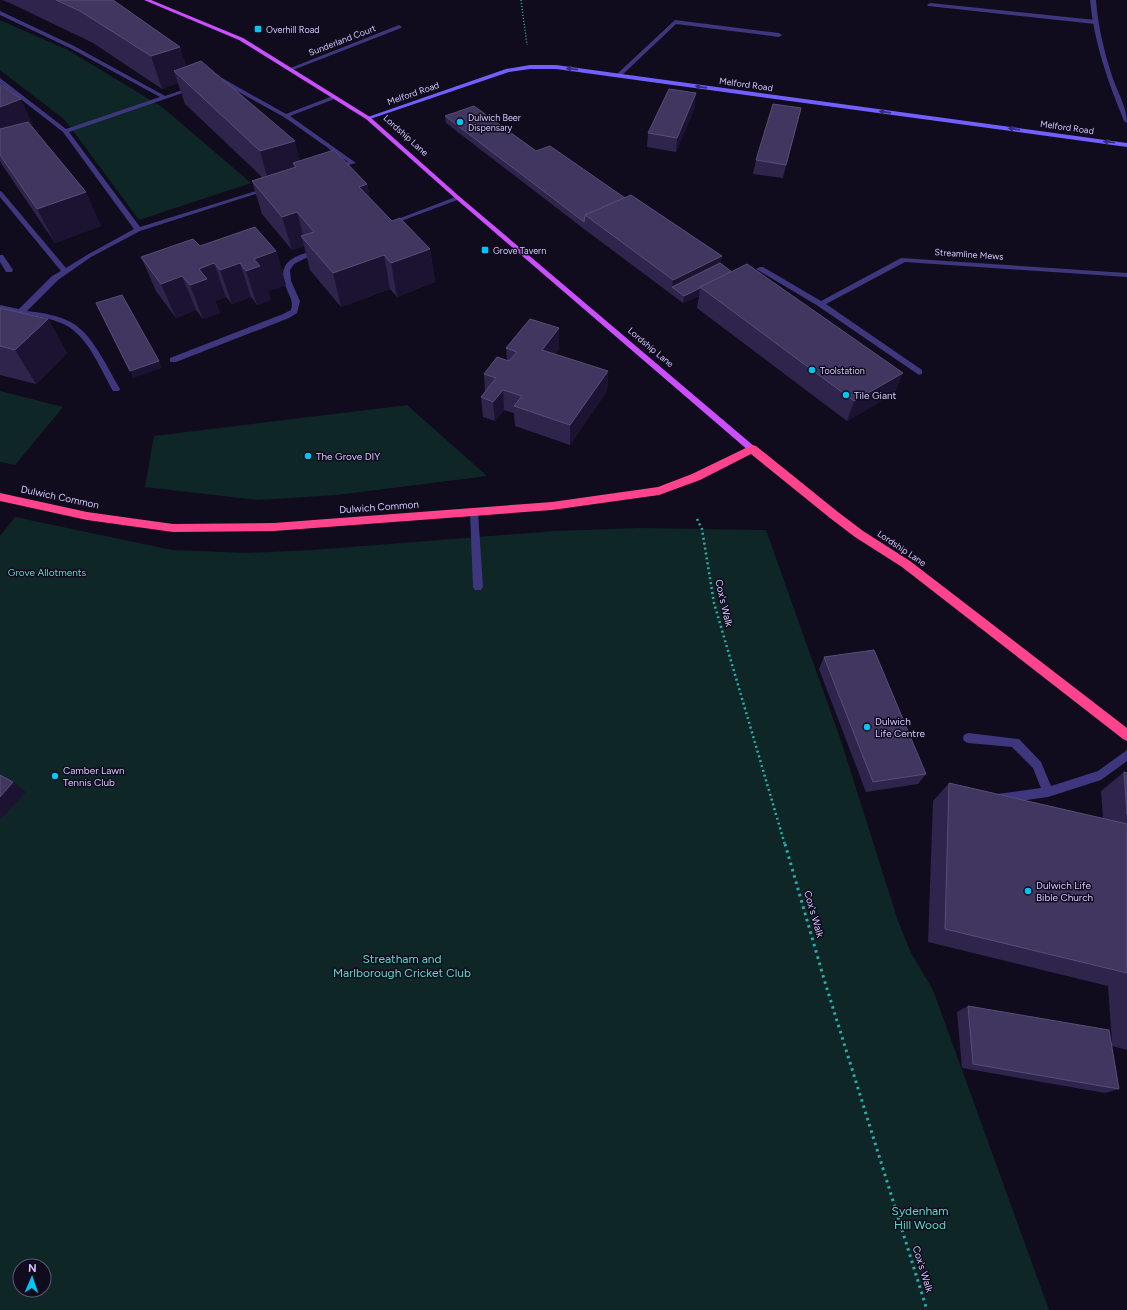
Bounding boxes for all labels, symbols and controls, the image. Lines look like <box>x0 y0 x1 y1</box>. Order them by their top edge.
street label: Sunderland Court <box>307 22 378 58</box>
marker: Overhill Road <box>253 24 263 34</box>
place label: Overhill Road <box>266 24 320 35</box>
one-way arrow <box>566 65 578 72</box>
street label: Melford Road <box>718 75 774 93</box>
street label: Melford Road <box>386 79 440 107</box>
one-way arrow <box>695 84 707 90</box>
one-way arrow <box>879 109 891 115</box>
street label: Lordship Lane <box>381 112 431 158</box>
place label: Dulwich Beer Dispensary <box>468 112 521 133</box>
marker: Dulwich Beer Dispensary <box>455 117 465 127</box>
street label: Melford Road <box>1039 118 1095 136</box>
one-way arrow <box>1008 126 1020 132</box>
one-way arrow <box>1103 139 1115 145</box>
marker: Grove Tavern <box>480 245 490 255</box>
place label: Grove Tavern <box>493 245 546 256</box>
street label: Streamline Mews <box>934 246 1004 262</box>
street label: Lordship Lane <box>626 325 676 369</box>
marker: Toolstation <box>807 365 817 375</box>
place label: Toolstation <box>820 365 865 376</box>
place label: Tile Giant <box>854 389 897 402</box>
marker: Tile Giant <box>841 390 851 400</box>
place label: The Grove DIY <box>316 450 380 463</box>
marker: The Grove DIY <box>303 451 313 461</box>
street label: Dulwich Common <box>20 482 101 512</box>
street label: Dulwich Common <box>339 498 420 516</box>
street label: Lordship Lane <box>876 528 928 568</box>
park label: Grove Allotments <box>8 566 87 579</box>
street label: Cox's Walk <box>712 578 736 628</box>
place label: Dulwich Life Centre <box>875 715 926 740</box>
marker: Dulwich Life Centre <box>862 722 872 732</box>
place label: Camber Lawn Tennis Club <box>63 764 125 789</box>
marker: Camber Lawn Tennis Club <box>50 771 60 781</box>
place label: Dulwich Life Bible Church <box>1036 879 1094 904</box>
marker: Dulwich Life Bible Church <box>1023 886 1033 896</box>
street label: Cox's Walk <box>801 889 827 939</box>
park label: Streatham and Marlborough Cricket Club <box>333 952 471 980</box>
park label: Sydenham Hill Wood <box>892 1204 948 1232</box>
street label: Cox's Walk <box>910 1244 936 1294</box>
north arrow <box>12 1258 52 1298</box>
text: N <box>28 1262 37 1275</box>

